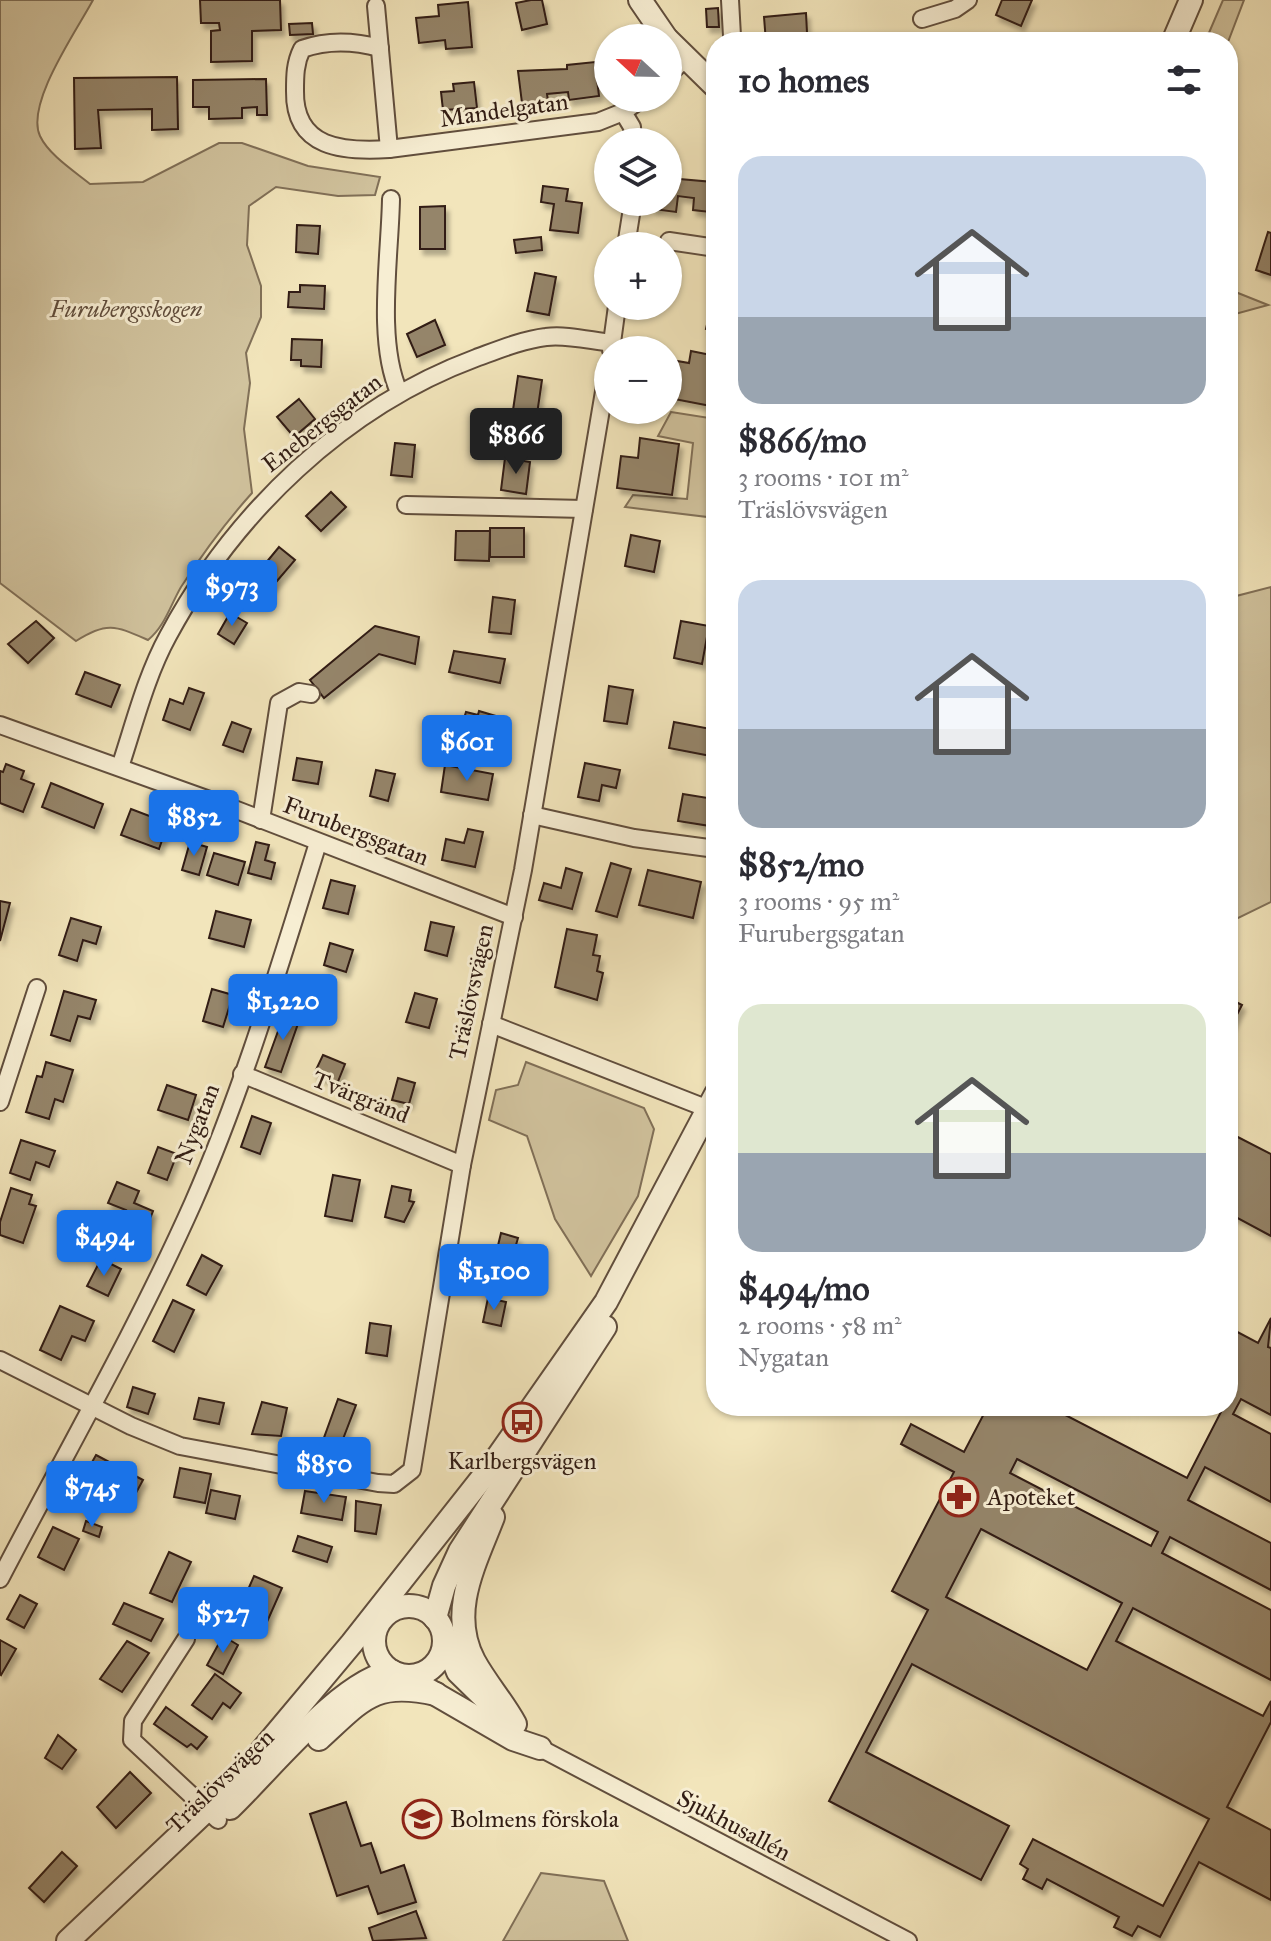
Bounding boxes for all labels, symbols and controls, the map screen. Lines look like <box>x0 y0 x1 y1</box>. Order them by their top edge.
north arrow <box>594 24 682 112</box>
map controls <box>594 24 682 424</box>
icon: filters <box>1162 58 1206 102</box>
text: 10 homes <box>738 60 869 101</box>
street label: Mandelgatan <box>438 86 570 134</box>
button: layers <box>594 128 682 216</box>
icon: home <box>900 208 1044 352</box>
button: + <box>594 232 682 320</box>
park label: Furubergsskogen <box>49 294 203 324</box>
button: − <box>594 336 682 424</box>
street label: Enebergsgatan <box>256 367 388 479</box>
pin: $866 <box>469 408 563 476</box>
text: $866 <box>488 418 544 450</box>
text: $866/mo <box>738 420 866 461</box>
text: 3 rooms · 101 m² <box>738 461 909 493</box>
text: Träslövsvägen <box>738 493 888 525</box>
pin: $973 <box>185 560 279 628</box>
text: $973 <box>205 570 259 602</box>
icon: home <box>900 632 1044 776</box>
pin: $601 <box>420 715 514 783</box>
text: $601 <box>440 725 494 757</box>
street label: Furubergsgatan <box>279 789 433 873</box>
pin: $852 <box>147 790 241 858</box>
text: $852 <box>167 800 221 832</box>
text: $852/mo <box>738 844 864 885</box>
text: 3 rooms · 95 m² <box>738 885 899 917</box>
text: Furubergsgatan <box>738 917 904 949</box>
street label: Träslövsvägen <box>442 921 500 1063</box>
pin: $1,220 <box>218 974 348 1042</box>
text: $1,220 <box>246 984 320 1016</box>
icon: home <box>900 1056 1044 1200</box>
street label: Tvärgränd <box>308 1064 414 1130</box>
street label: Nygatan <box>168 1079 226 1169</box>
pin: $494 <box>57 1210 151 1278</box>
text: $494 <box>75 1220 133 1252</box>
pin: $1,100 <box>429 1244 559 1312</box>
text: $1,100 <box>457 1254 531 1286</box>
text: $494/mo <box>738 1268 870 1309</box>
text: 2 rooms · 58 m² <box>738 1309 902 1341</box>
text: Nygatan <box>738 1341 829 1373</box>
bus stop icon: Karlbergsvägen <box>501 1401 543 1443</box>
pin: $850 <box>277 1437 371 1505</box>
place label: Karlbergsvägen <box>448 1446 596 1476</box>
text: $850 <box>296 1447 352 1479</box>
pin: $745 <box>45 1461 139 1529</box>
text: $745 <box>64 1471 120 1503</box>
pharmacy icon: Apoteket <box>938 1476 980 1518</box>
place label: Apoteket <box>986 1482 1076 1512</box>
pin: $527 <box>176 1587 270 1655</box>
text: $527 <box>196 1597 250 1629</box>
street label: Träslövsvägen <box>160 1722 280 1840</box>
street label: Sjukhusallén <box>672 1783 796 1867</box>
school or university icon: Bolmens förskola <box>401 1798 443 1840</box>
place label: Bolmens förskola <box>450 1804 620 1834</box>

